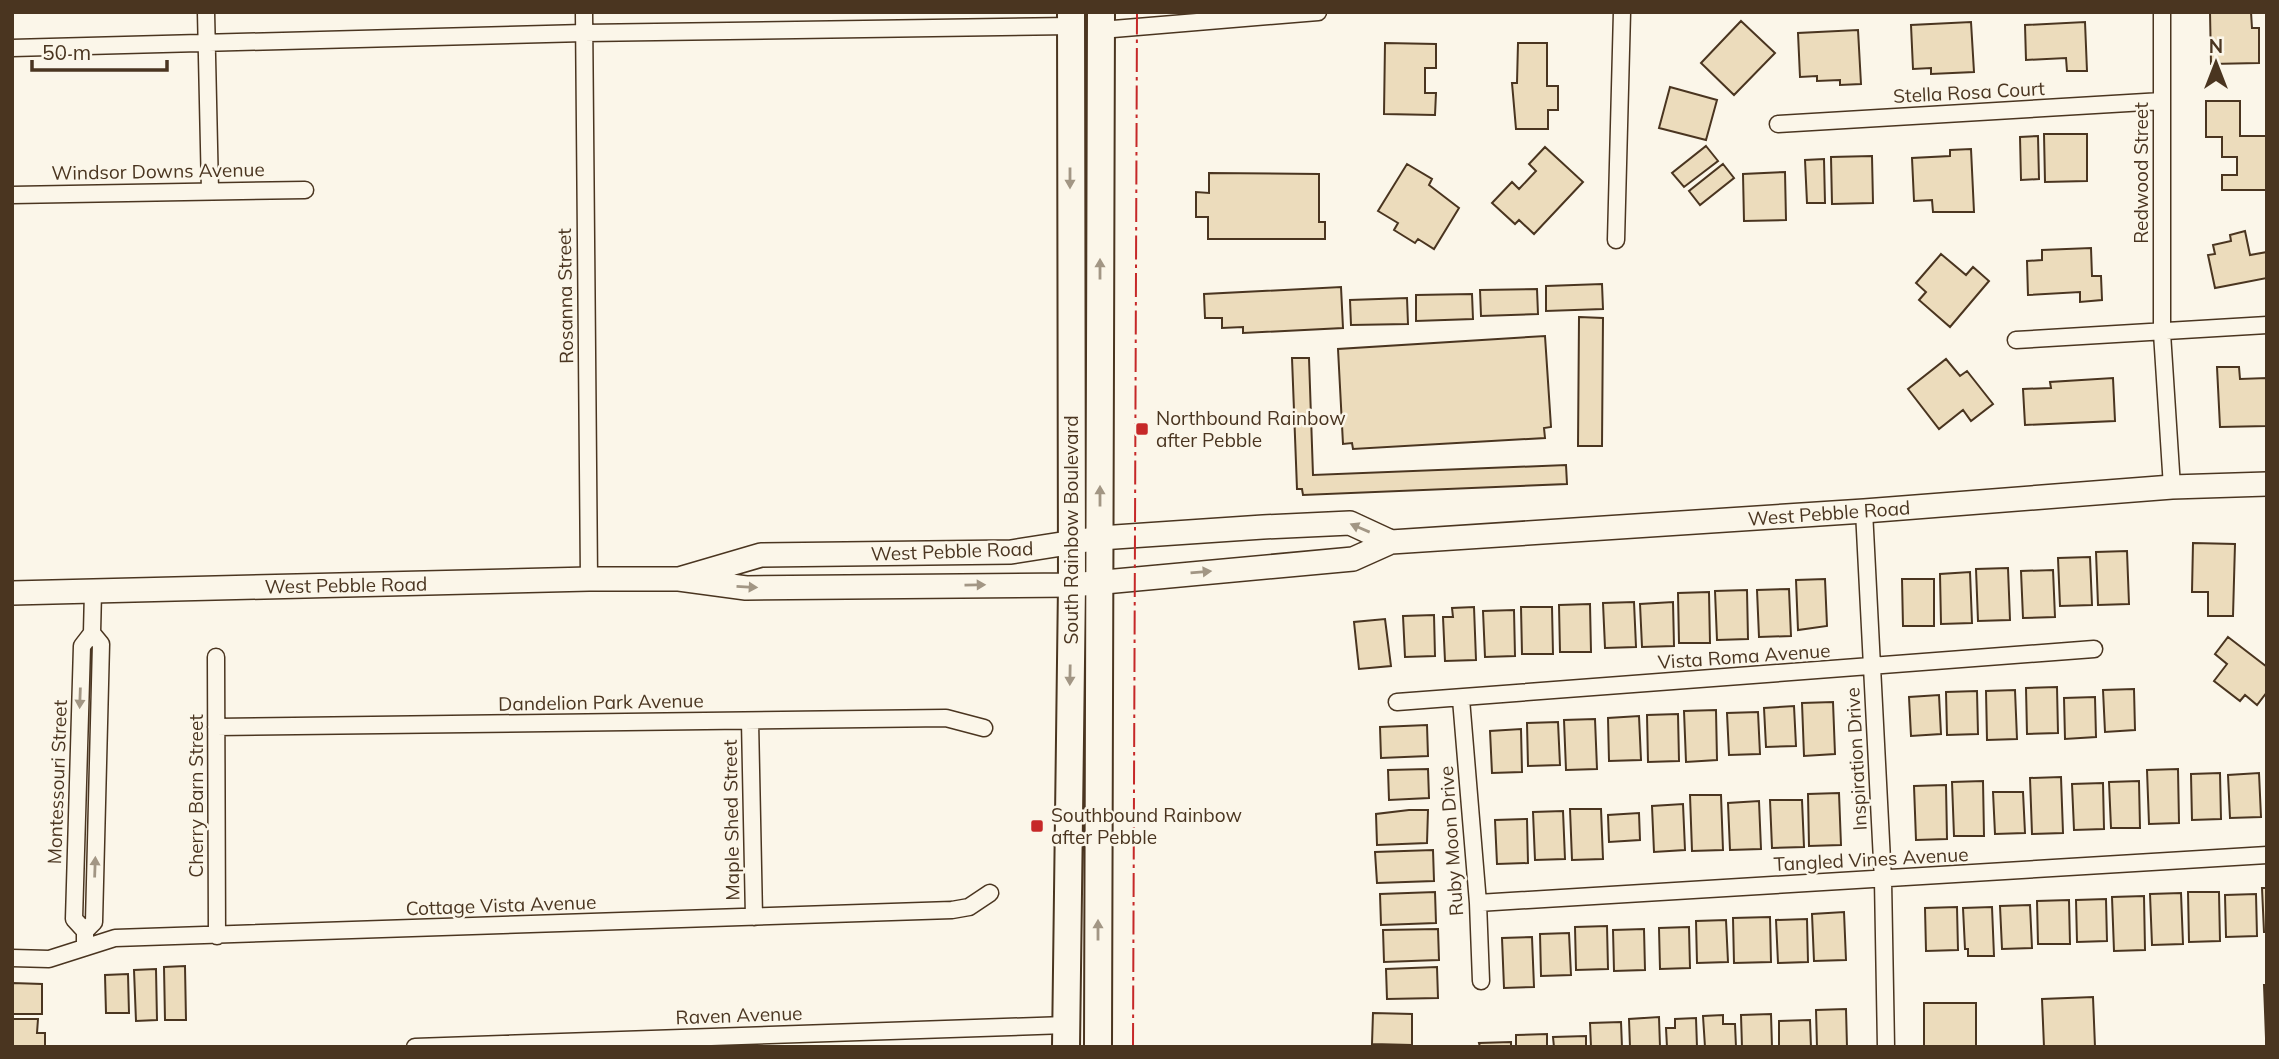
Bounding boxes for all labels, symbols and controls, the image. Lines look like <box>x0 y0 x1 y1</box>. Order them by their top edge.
scale bar <box>32 28 166 72</box>
north arrow <box>2181 28 2251 98</box>
text: N <box>2209 34 2223 58</box>
text: 50 m <box>42 39 91 65</box>
street label: Stella Rosa Court <box>1893 76 2046 108</box>
street label: Redwood Street <box>2129 102 2153 244</box>
street label: Windsor Downs Avenue <box>51 157 265 185</box>
one-way arrow <box>1064 168 1076 190</box>
street label: Rosanna Street <box>552 228 578 364</box>
one-way arrow <box>1094 258 1106 280</box>
place label: Northbound Rainbow after Pebble <box>1156 406 1346 452</box>
street label: South Rainbow Boulevard <box>1059 415 1083 645</box>
marker: Northbound Rainbow after Pebble <box>1134 421 1150 437</box>
one-way arrow <box>1094 485 1106 507</box>
street label: West Pebble Road <box>1747 495 1911 531</box>
one-way arrow <box>1350 522 1370 534</box>
street label: West Pebble Road <box>870 536 1034 566</box>
one-way arrow <box>1191 566 1213 577</box>
street label: West Pebble Road <box>264 572 428 598</box>
one-way arrow <box>964 579 986 591</box>
one-way arrow <box>736 581 758 592</box>
street label: Vista Roma Avenue <box>1657 638 1831 674</box>
one-way arrow <box>1064 665 1076 687</box>
one-way arrow <box>75 687 86 709</box>
street label: Inspiration Drive <box>1840 687 1872 831</box>
street label: Dandelion Park Avenue <box>498 688 704 716</box>
street label: Montessouri Street <box>42 699 72 865</box>
street label: Cherry Barn Street <box>184 714 208 878</box>
street label: Maple Shed Street <box>718 739 744 901</box>
street label: Ruby Moon Drive <box>1434 765 1468 917</box>
place label: Southbound Rainbow after Pebble <box>1051 803 1242 849</box>
marker: Southbound Rainbow after Pebble <box>1029 818 1045 834</box>
street label: Tangled Vines Avenue <box>1773 842 1969 876</box>
one-way arrow <box>89 855 101 877</box>
street label: Cottage Vista Avenue <box>405 890 597 920</box>
one-way arrow <box>1092 918 1104 940</box>
street label: Raven Avenue <box>675 1001 803 1029</box>

